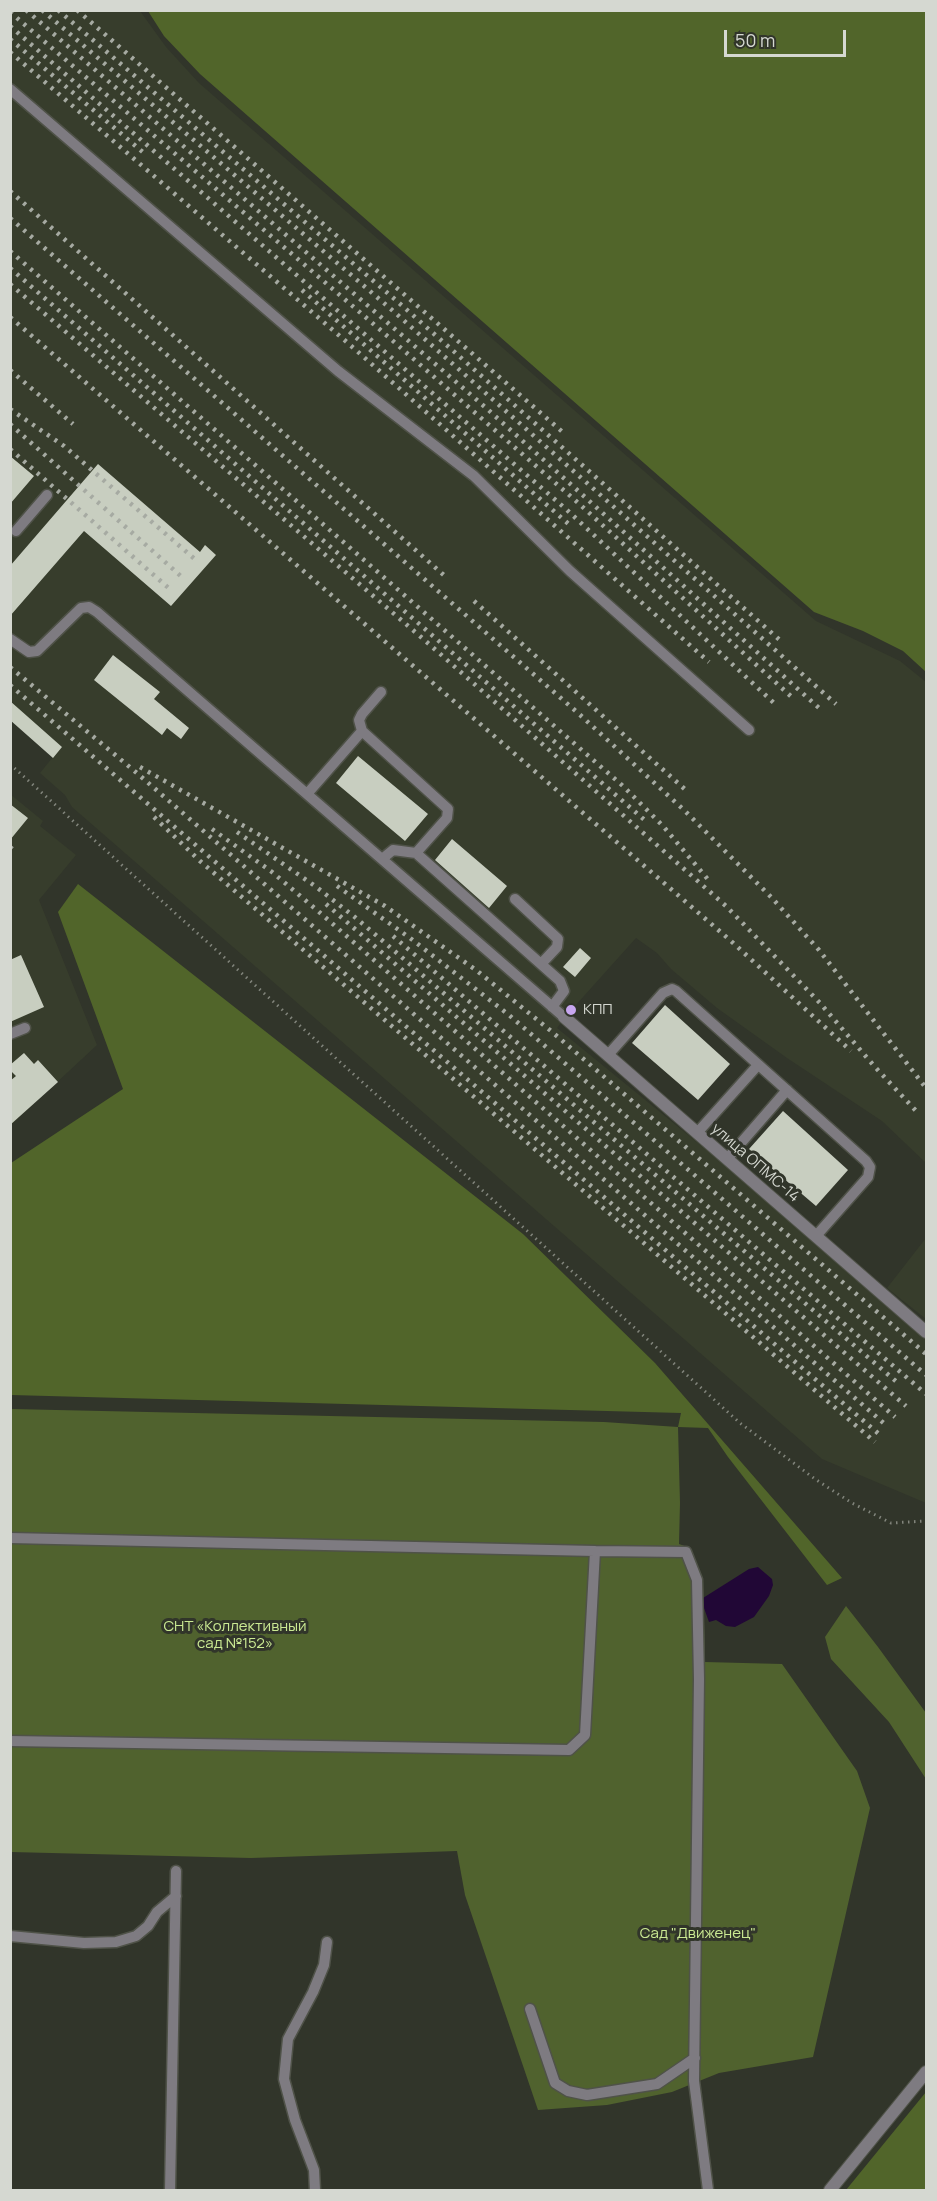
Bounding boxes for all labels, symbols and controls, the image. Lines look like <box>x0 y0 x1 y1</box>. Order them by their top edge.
scale bar <box>727 18 848 56</box>
text: 50 m <box>735 28 775 52</box>
place label: КПП <box>583 1001 613 1019</box>
marker: КПП <box>564 1003 578 1017</box>
street label: улица ОПМС-14 <box>707 1120 803 1206</box>
park label: СНТ «Коллективный сад №152» <box>163 1618 307 1653</box>
park label: Сад "Движенец" <box>640 1925 756 1943</box>

